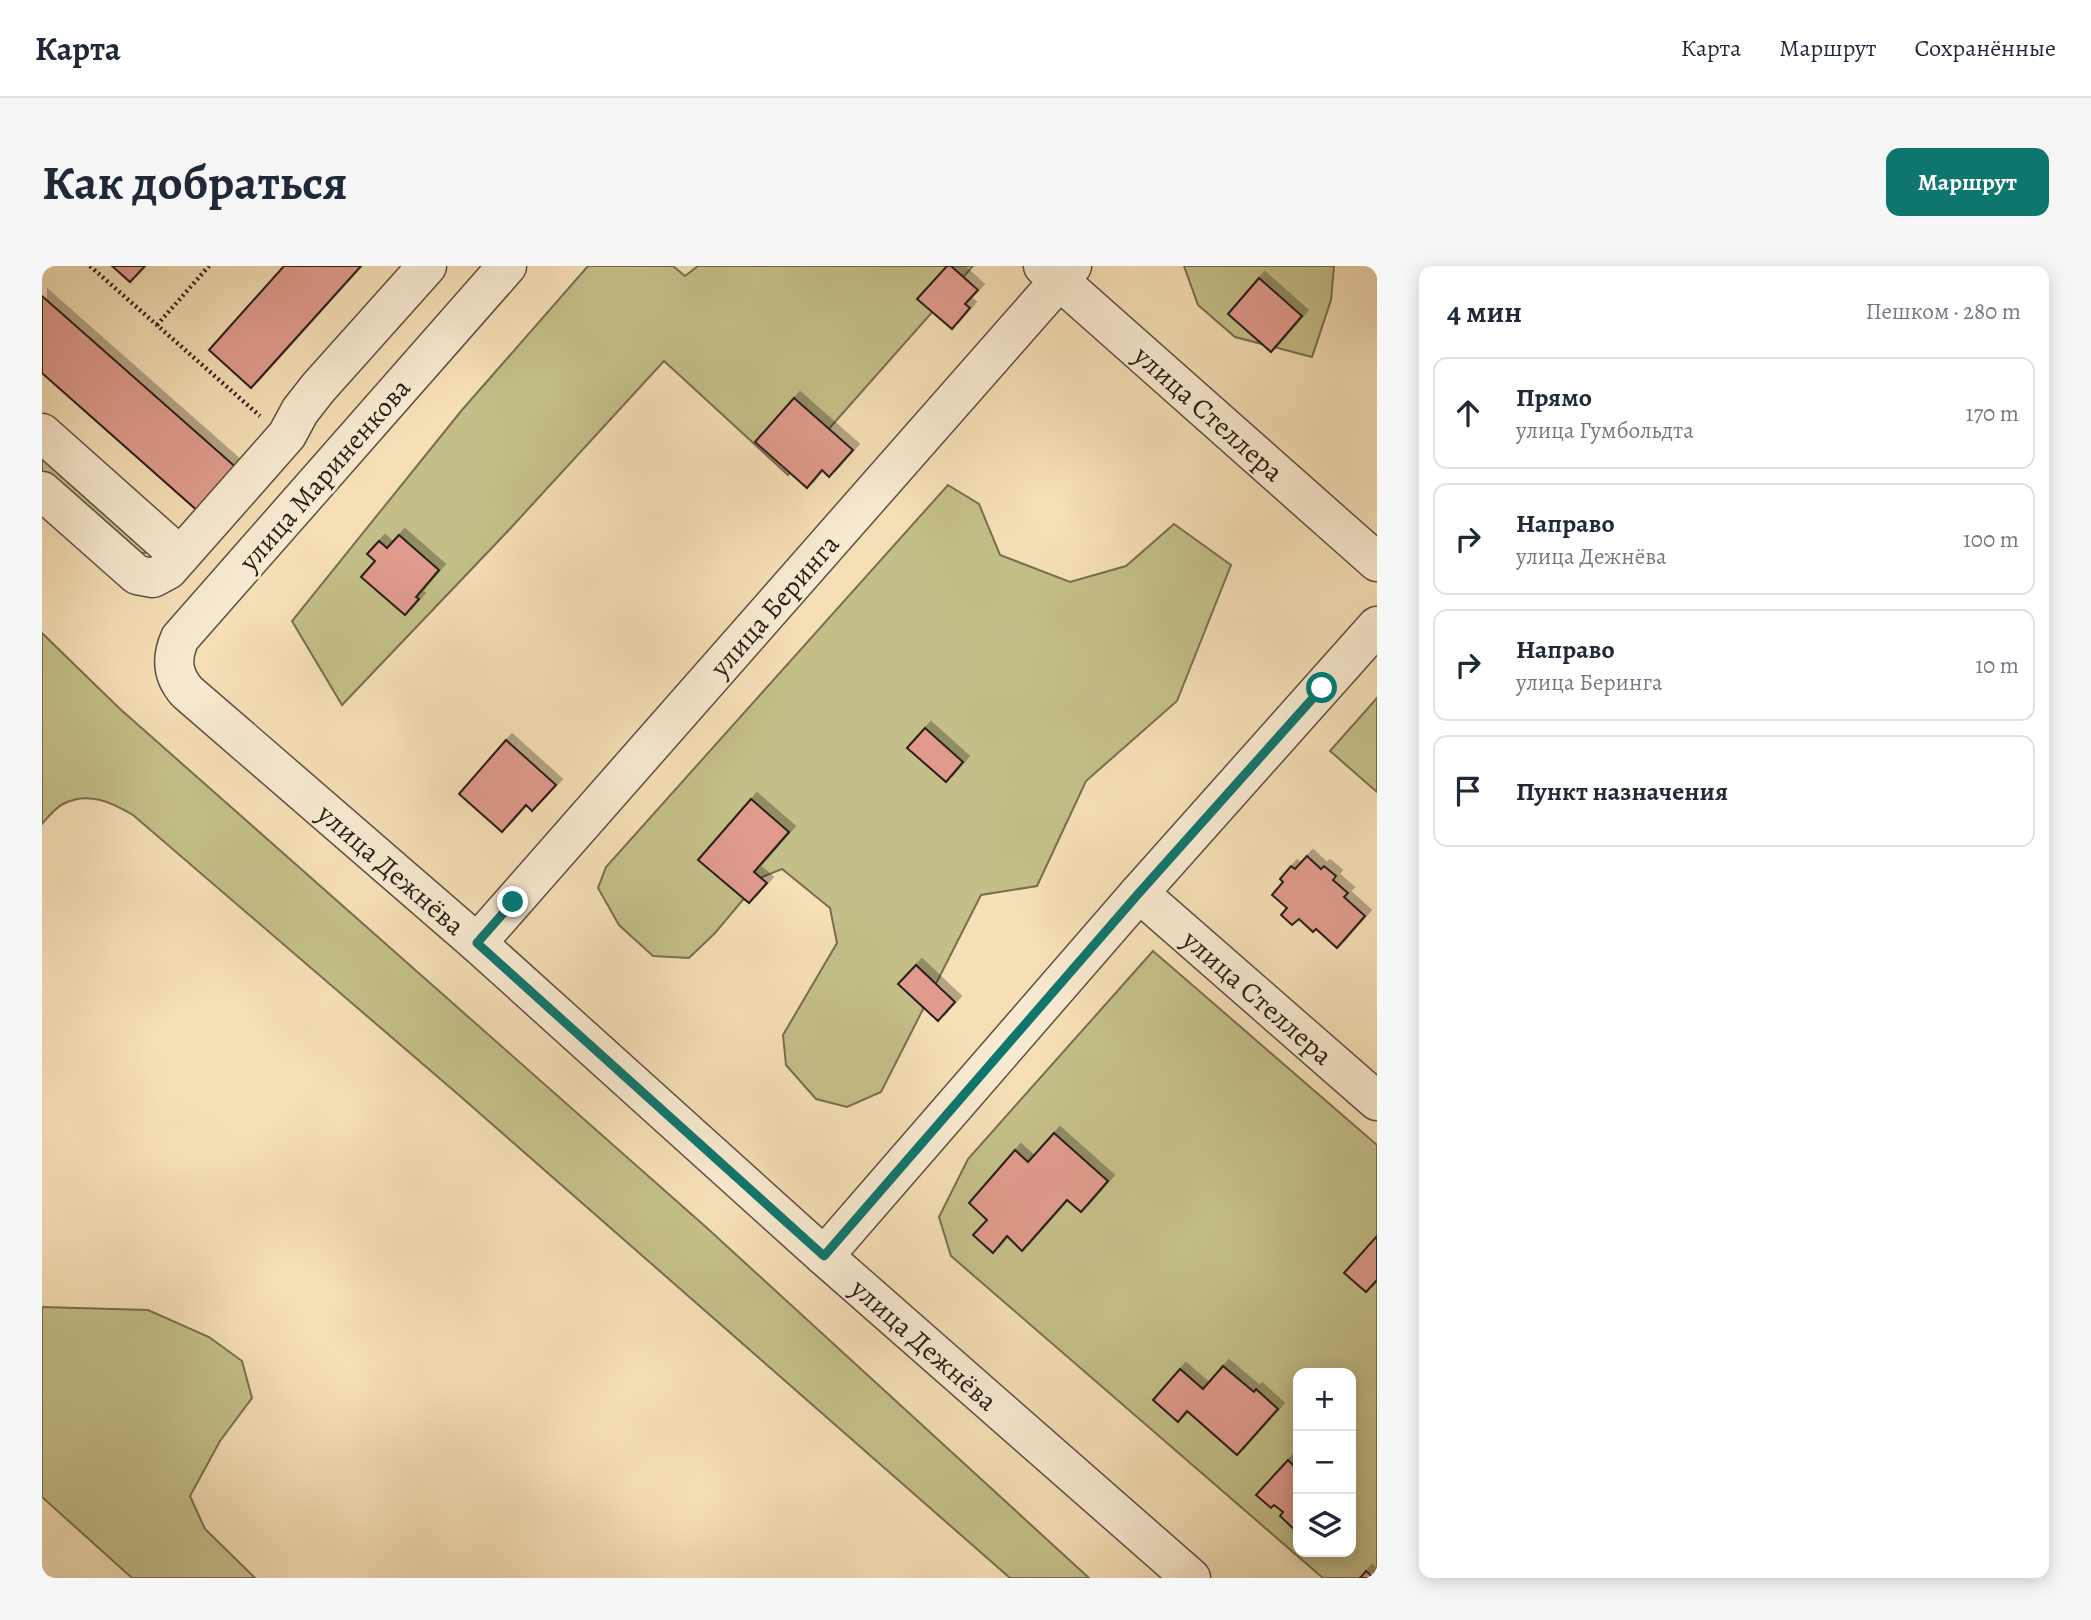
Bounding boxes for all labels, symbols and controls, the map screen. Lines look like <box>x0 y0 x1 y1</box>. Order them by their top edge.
text: Карта <box>35 26 121 71</box>
text: Карта <box>1681 32 1741 64</box>
text: Маршрут <box>1779 32 1877 64</box>
text: Сохранённые <box>1915 32 2056 64</box>
button: Маршрут <box>1886 148 2049 216</box>
text: Как добраться <box>42 149 348 216</box>
text: 4 мин <box>1447 292 1522 332</box>
text: Пешком · 280 m <box>1866 296 2021 327</box>
street label: улица Стеллера <box>1125 337 1292 491</box>
street label: улица Мариненкова <box>230 370 419 580</box>
text: Прямо <box>1516 380 1592 415</box>
icon: ahead <box>1449 394 1487 432</box>
text: 170 m <box>1966 398 2019 429</box>
text: улица Гумбольдта <box>1516 415 1694 446</box>
text: Направо <box>1516 506 1615 541</box>
icon: right <box>1449 520 1487 558</box>
text: 100 m <box>1963 524 2019 555</box>
street label: улица Беринга <box>701 526 848 686</box>
text: улица Дежнёва <box>1516 541 1667 572</box>
text: Направо <box>1516 632 1615 667</box>
icon: right <box>1449 646 1487 684</box>
text: 10 m <box>1975 650 2019 681</box>
text: улица Беринга <box>1516 667 1663 698</box>
route start <box>1306 672 1337 703</box>
icon: arrive <box>1449 772 1487 810</box>
text: Пункт назначения <box>1516 774 1728 809</box>
street label: улица Дежнёва <box>308 795 473 944</box>
route end <box>497 886 528 917</box>
street label: улица Стеллера <box>1173 921 1341 1074</box>
street label: улица Дежнёва <box>842 1269 1005 1420</box>
map controls <box>1293 1368 1356 1557</box>
button: + <box>1293 1368 1356 1431</box>
button: − <box>1293 1431 1356 1494</box>
button: layers <box>1293 1494 1356 1557</box>

